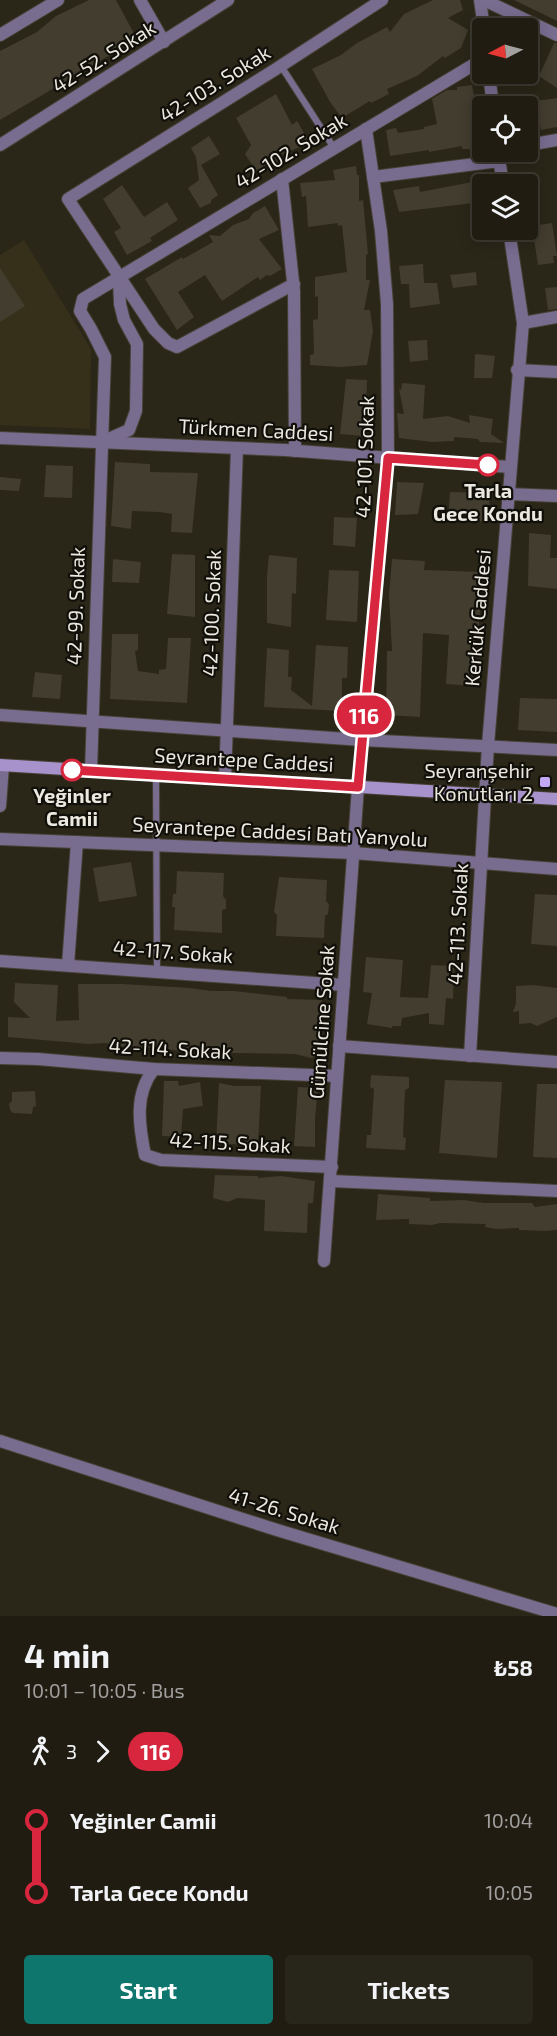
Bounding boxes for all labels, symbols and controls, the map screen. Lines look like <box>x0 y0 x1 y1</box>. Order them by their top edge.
street label: 42-52. Sokak <box>47 15 160 97</box>
north arrow <box>472 18 538 84</box>
map controls <box>472 18 538 240</box>
street label: 42-103. Sokak <box>155 40 274 127</box>
button: locate <box>472 96 538 162</box>
street label: 42-102. Sokak <box>230 107 351 193</box>
button: layers <box>472 174 538 240</box>
street label: 42-101. Sokak <box>350 395 378 519</box>
street label: Türkmen Caddesi <box>178 413 334 445</box>
marker: Tarla Gece Kondu <box>477 454 499 476</box>
place label: Tarla Gece Kondu <box>433 478 543 525</box>
street label: 42-99. Sokak <box>61 546 89 666</box>
street label: Kerkük Caddesi <box>459 548 495 687</box>
street label: 42-100. Sokak <box>197 549 225 677</box>
line badge: 116 <box>330 696 398 734</box>
text: 116 <box>349 703 379 728</box>
street label: Seyrantepe Caddesi <box>154 742 334 776</box>
place label: Seyranşehir Konutları 2 <box>424 758 533 805</box>
marker: Yeğinler Camii <box>61 759 83 781</box>
marker: Seyranşehir Konutları 2 <box>538 775 552 789</box>
place label: Yeğinler Camii <box>33 783 111 830</box>
street label: Seyrantepe Caddesi Batı Yanyolu <box>132 811 428 851</box>
street label: 42-113. Sokak <box>442 862 472 985</box>
street label: 42-117. Sokak <box>112 935 234 967</box>
street label: Gümülcine Sokak <box>304 944 338 1100</box>
street label: 42-114. Sokak <box>108 1033 232 1063</box>
street label: 42-115. Sokak <box>169 1127 291 1157</box>
street label: 41-26. Sokak <box>226 1482 343 1538</box>
text: 4 min <box>24 1635 110 1675</box>
text: ₺58 <box>494 1654 533 1680</box>
text: 10:01 – 10:05 · Bus <box>24 1678 185 1702</box>
icon: walk <box>24 1735 57 1768</box>
icon: forward <box>86 1735 119 1768</box>
text: 3 <box>66 1739 77 1763</box>
text: 116 <box>140 1739 171 1764</box>
text: Yeğinler Camii <box>70 1807 217 1833</box>
text: 10:04 <box>484 1808 533 1832</box>
text: Tarla Gece Kondu <box>70 1879 249 1905</box>
text: 10:05 <box>485 1880 533 1904</box>
button: Start <box>24 1955 273 2024</box>
button: Tickets <box>285 1955 533 2024</box>

